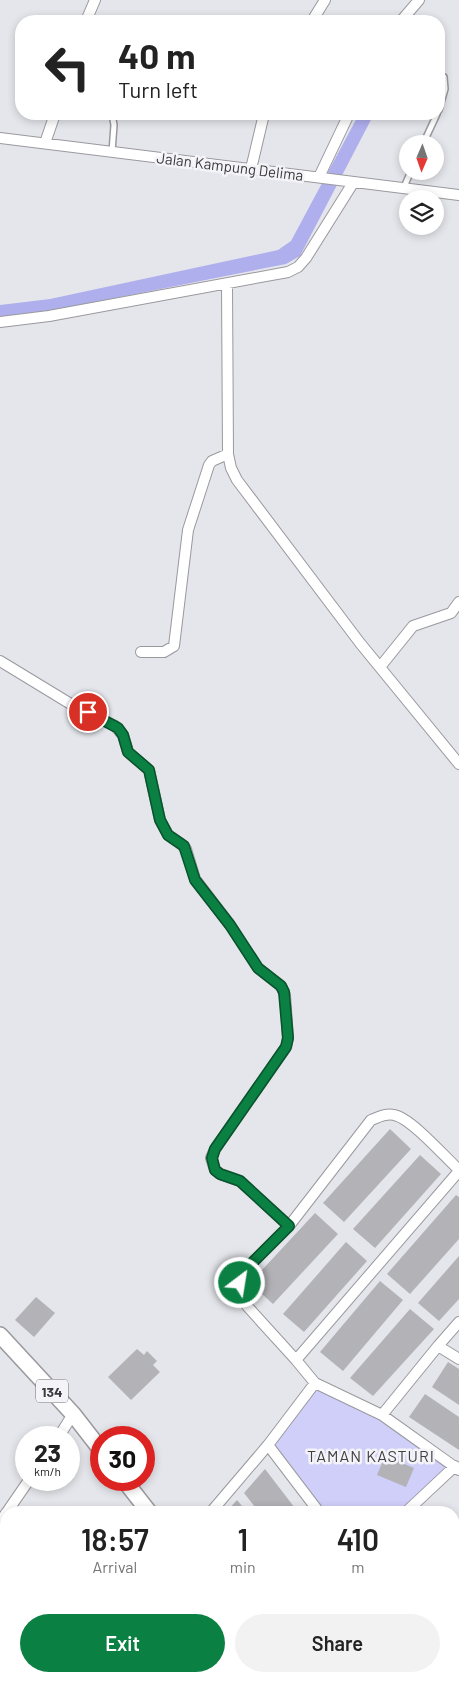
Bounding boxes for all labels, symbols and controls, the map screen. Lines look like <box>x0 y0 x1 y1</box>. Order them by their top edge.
text: 40 m <box>118 34 195 76</box>
icon: left <box>35 35 100 100</box>
text: Turn left <box>118 76 198 102</box>
north arrow <box>399 135 444 180</box>
map controls <box>399 135 444 235</box>
street label: Jalan Kampung Delima <box>156 148 304 184</box>
button: layers <box>399 190 444 235</box>
pin <box>67 691 109 733</box>
icon: arrive <box>74 698 102 726</box>
position arrow <box>213 1256 265 1308</box>
road number: 134 <box>36 1380 68 1402</box>
speed limit sign: 30 <box>90 1426 155 1491</box>
text: 23 <box>34 1437 61 1467</box>
district label: TAMAN KASTURI <box>307 1446 435 1465</box>
text: km/h <box>34 1464 61 1478</box>
text: 18:57 <box>81 1521 149 1557</box>
text: 1 <box>237 1521 248 1557</box>
text: 410 <box>337 1521 379 1557</box>
text: Arrival <box>93 1557 137 1576</box>
text: min <box>230 1557 256 1576</box>
text: m <box>351 1557 364 1576</box>
button: Exit <box>20 1614 225 1672</box>
button: Share <box>235 1614 440 1672</box>

